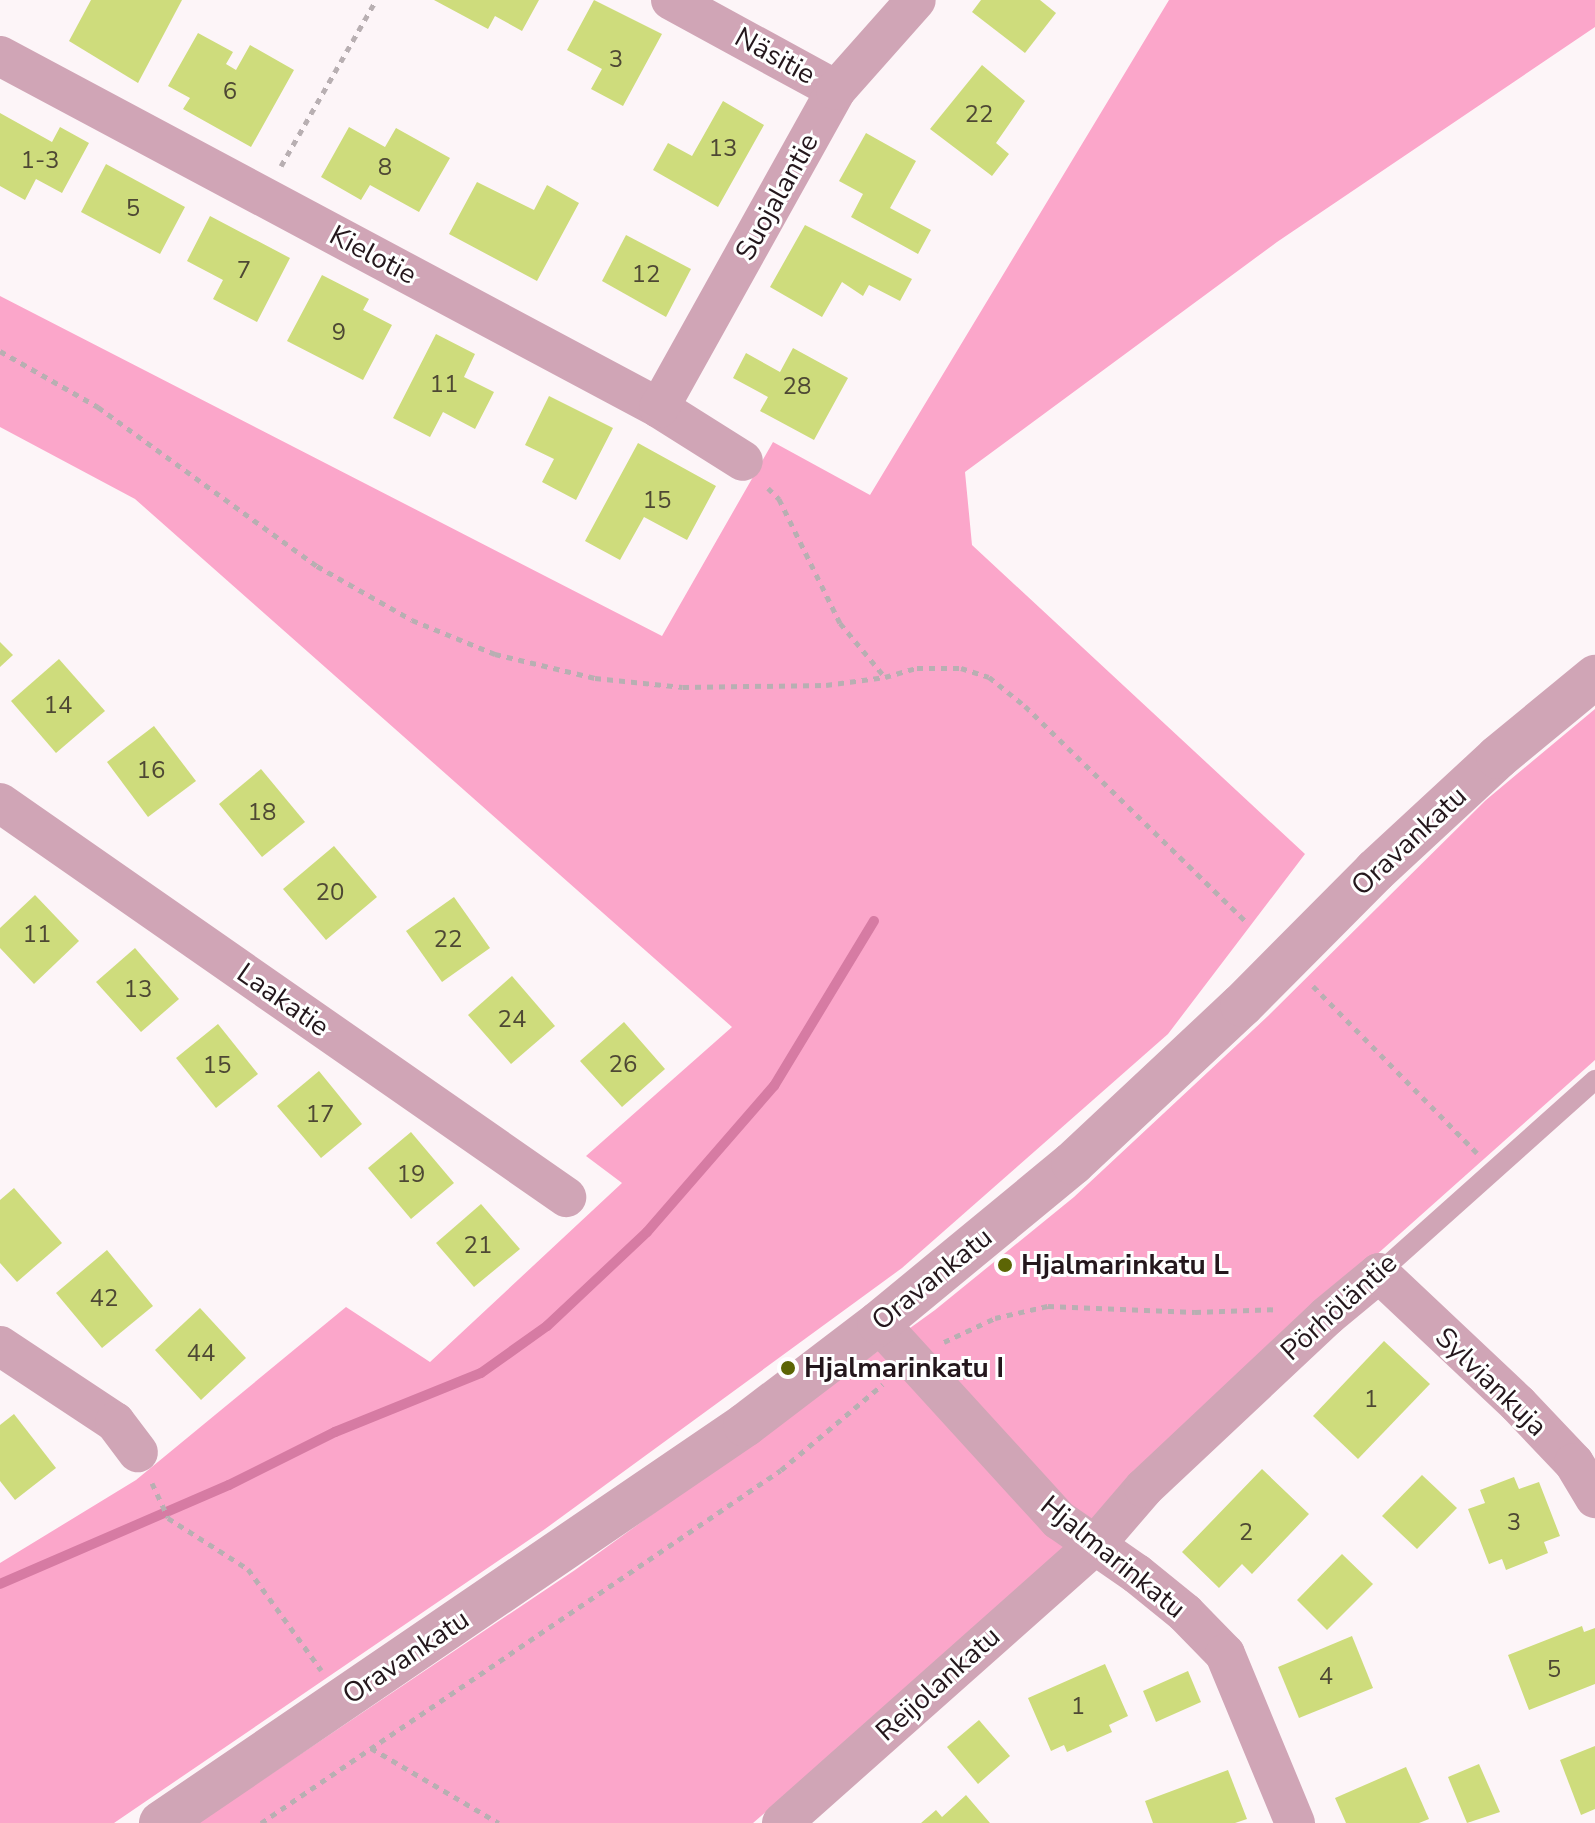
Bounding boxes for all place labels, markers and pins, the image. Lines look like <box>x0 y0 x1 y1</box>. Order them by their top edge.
place label: Hjalmarinkatu L <box>1021 1248 1229 1282</box>
marker: Hjalmarinkatu L <box>996 1256 1014 1274</box>
place label: Hjalmarinkatu I <box>804 1351 1004 1385</box>
marker: Hjalmarinkatu I <box>779 1359 797 1377</box>

